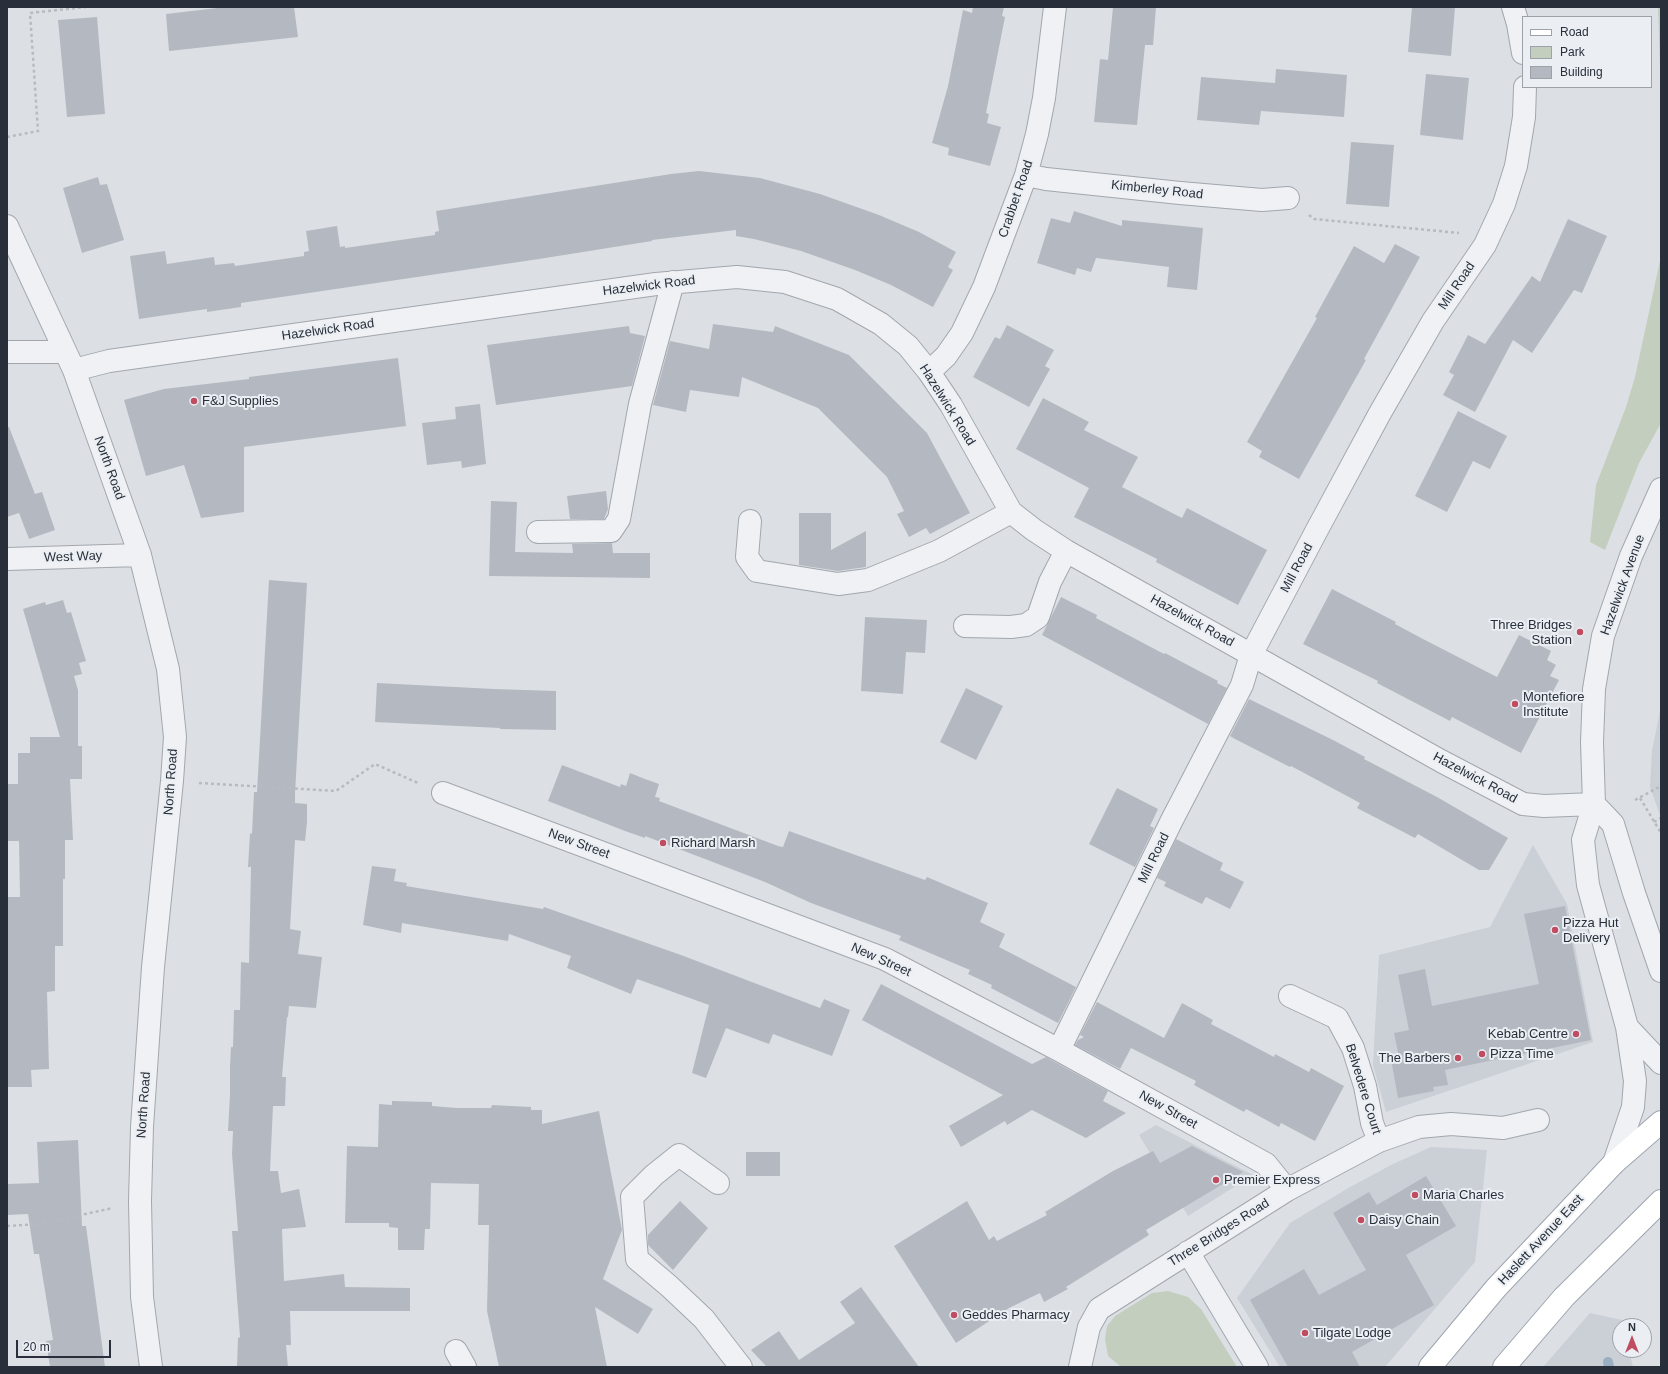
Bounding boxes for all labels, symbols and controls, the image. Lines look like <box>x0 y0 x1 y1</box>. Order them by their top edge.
legend <box>1522 16 1652 88</box>
text: Road <box>1560 25 1589 39</box>
text: Park <box>1560 45 1585 59</box>
text: Building <box>1560 65 1603 79</box>
street label: Crabbet Road <box>995 158 1037 240</box>
street label: Kimberley Road <box>1110 177 1204 203</box>
street label: Mill Road <box>1435 259 1479 313</box>
street label: Hazelwick Road <box>602 273 696 299</box>
street label: Hazelwick Road <box>281 316 375 344</box>
street label: Hazelwick Road <box>916 361 978 449</box>
place label: F&J Supplies <box>202 393 279 409</box>
marker: F&J Supplies <box>189 396 199 406</box>
street label: North Road <box>90 434 128 502</box>
street label: Hazelwick Avenue <box>1598 533 1648 637</box>
street label: Mill Road <box>1277 540 1317 596</box>
street label: West Way <box>43 548 103 566</box>
street label: Hazelwick Road <box>1147 592 1237 650</box>
place label: Three Bridges Station <box>1490 617 1572 648</box>
marker: Three Bridges Station <box>1575 627 1585 637</box>
place label: Montefiore Institute <box>1523 689 1584 720</box>
marker: Montefiore Institute <box>1510 699 1520 709</box>
street label: North Road <box>161 748 181 816</box>
street label: Hazelwick Road <box>1430 749 1520 807</box>
street label: New Street <box>546 826 612 862</box>
street label: Mill Road <box>1135 830 1173 886</box>
place label: Richard Marsh <box>671 835 756 851</box>
marker: Richard Marsh <box>658 838 668 848</box>
place label: Pizza Hut Delivery <box>1563 915 1619 946</box>
marker: Pizza Hut Delivery <box>1550 925 1560 935</box>
street label: New Street <box>848 940 914 980</box>
place label: Kebab Centre <box>1488 1026 1568 1042</box>
marker: Kebab Centre <box>1571 1029 1581 1039</box>
street label: Belvedere Court <box>1342 1042 1384 1136</box>
place label: Pizza Time <box>1490 1046 1554 1062</box>
marker: Pizza Time <box>1477 1049 1487 1059</box>
place label: The Barbers <box>1378 1050 1450 1066</box>
marker: The Barbers <box>1453 1053 1463 1063</box>
street label: North Road <box>134 1071 154 1139</box>
street label: New Street <box>1136 1088 1200 1132</box>
place label: Premier Express <box>1224 1172 1320 1188</box>
marker: Premier Express <box>1211 1175 1221 1185</box>
place label: Maria Charles <box>1423 1187 1504 1203</box>
marker: Maria Charles <box>1410 1190 1420 1200</box>
street label: Haslett Avenue East <box>1495 1192 1587 1288</box>
street label: Three Bridges Road <box>1166 1196 1272 1270</box>
place label: Daisy Chain <box>1369 1212 1439 1228</box>
marker: Daisy Chain <box>1356 1215 1366 1225</box>
place label: Geddes Pharmacy <box>962 1307 1070 1323</box>
marker: Geddes Pharmacy <box>949 1310 959 1320</box>
north arrow <box>1612 1318 1652 1358</box>
text: N <box>1628 1321 1636 1333</box>
place label: Tilgate Lodge <box>1313 1325 1391 1341</box>
marker: Tilgate Lodge <box>1300 1328 1310 1338</box>
scale bar <box>18 1332 113 1358</box>
text: 20 m <box>23 1340 50 1354</box>

